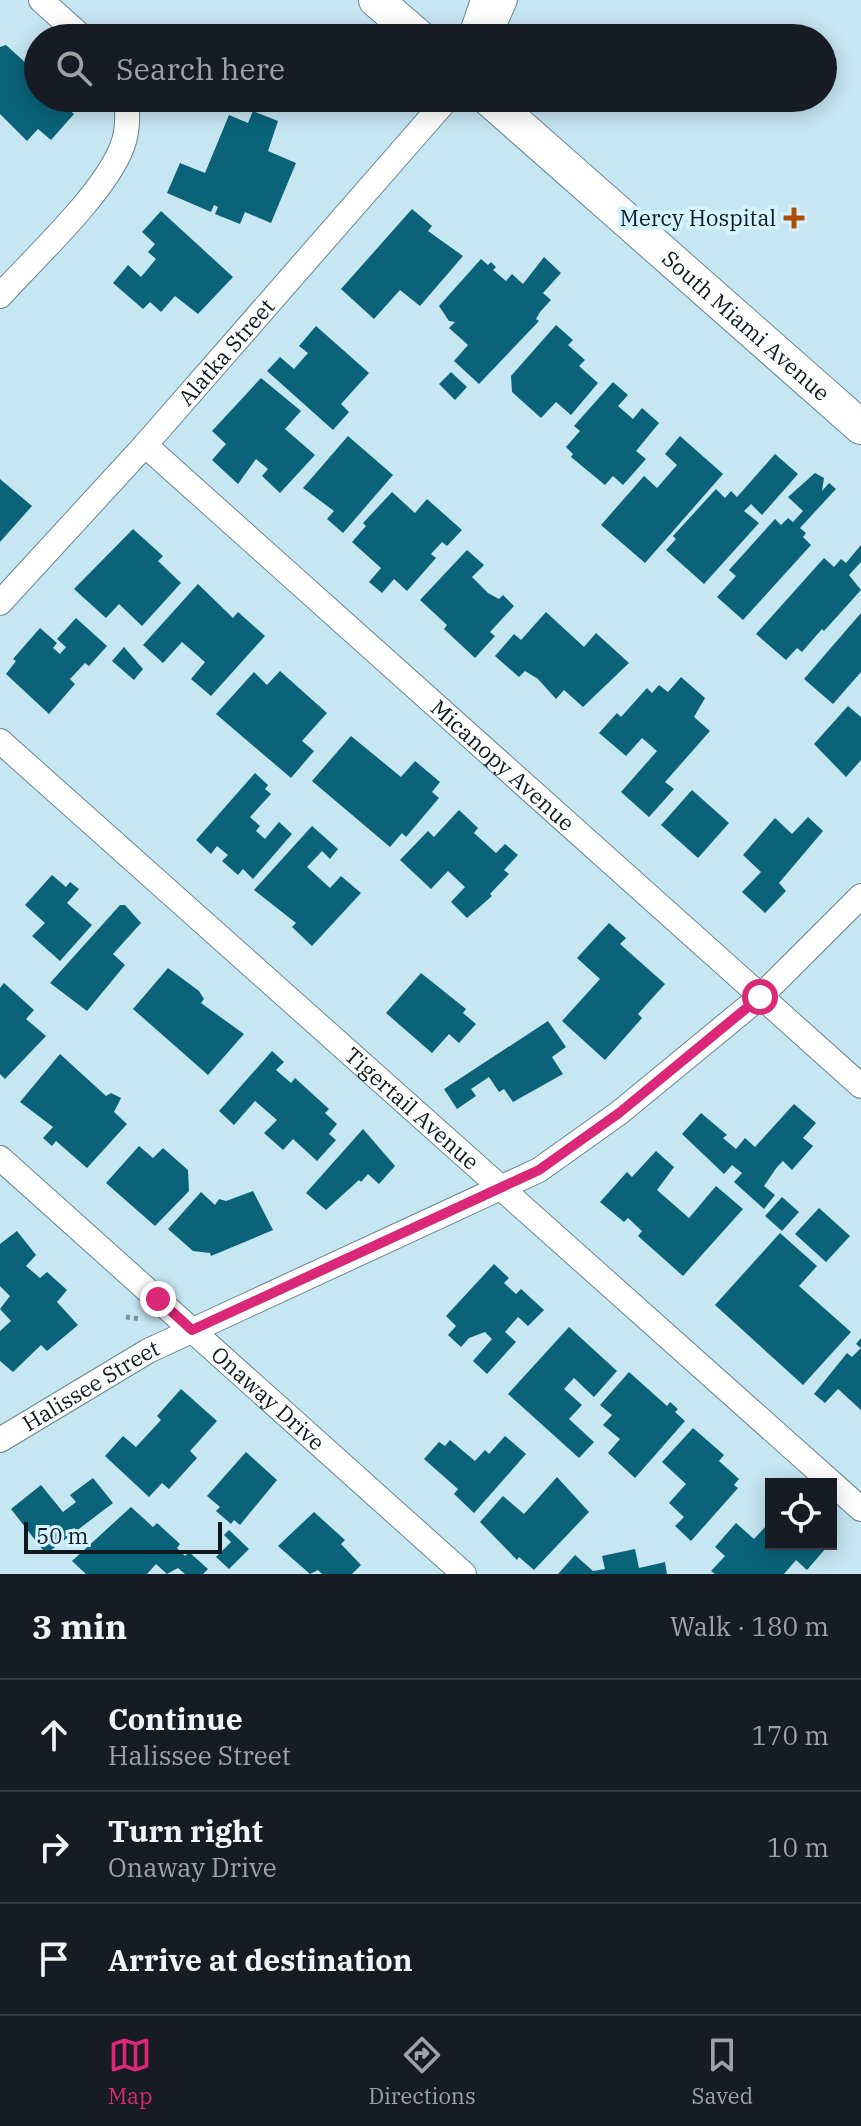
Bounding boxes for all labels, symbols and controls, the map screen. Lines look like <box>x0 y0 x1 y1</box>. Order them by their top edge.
search box <box>24 24 837 112</box>
icon: search <box>52 46 96 90</box>
text: Search here <box>116 49 285 88</box>
place label: Mercy Hospital <box>620 203 776 232</box>
marker: Mercy Hospital <box>783 207 805 229</box>
street label: South Miami Avenue <box>656 243 836 407</box>
street label: Alatka Street <box>171 292 281 411</box>
street label: Micanopy Avenue <box>425 693 581 837</box>
route start <box>742 979 778 1015</box>
street label: Tigertail Avenue <box>339 1040 486 1176</box>
route end <box>140 1281 176 1317</box>
street label: Halissee Street <box>17 1333 164 1437</box>
street label: Onaway Drive <box>206 1339 331 1456</box>
map controls <box>765 1478 837 1550</box>
button: locate <box>765 1478 837 1550</box>
scale bar <box>24 1518 222 1554</box>
text: 50 m <box>36 1521 88 1550</box>
text: 3 min <box>32 1604 127 1648</box>
text: Walk · 180 m <box>670 1609 829 1643</box>
text: Continue <box>108 1699 243 1738</box>
icon: ahead <box>32 1713 76 1757</box>
text: 170 m <box>751 1718 829 1752</box>
text: Halissee Street <box>108 1738 291 1772</box>
text: Turn right <box>108 1811 263 1850</box>
icon: right <box>32 1825 76 1869</box>
text: 10 m <box>767 1830 829 1864</box>
text: Onaway Drive <box>108 1850 277 1884</box>
icon: arrive <box>32 1937 76 1981</box>
text: Arrive at destination <box>108 1940 413 1979</box>
tab: Map <box>108 2033 153 2110</box>
tab: Directions <box>368 2033 476 2110</box>
tab: Saved <box>691 2033 753 2110</box>

